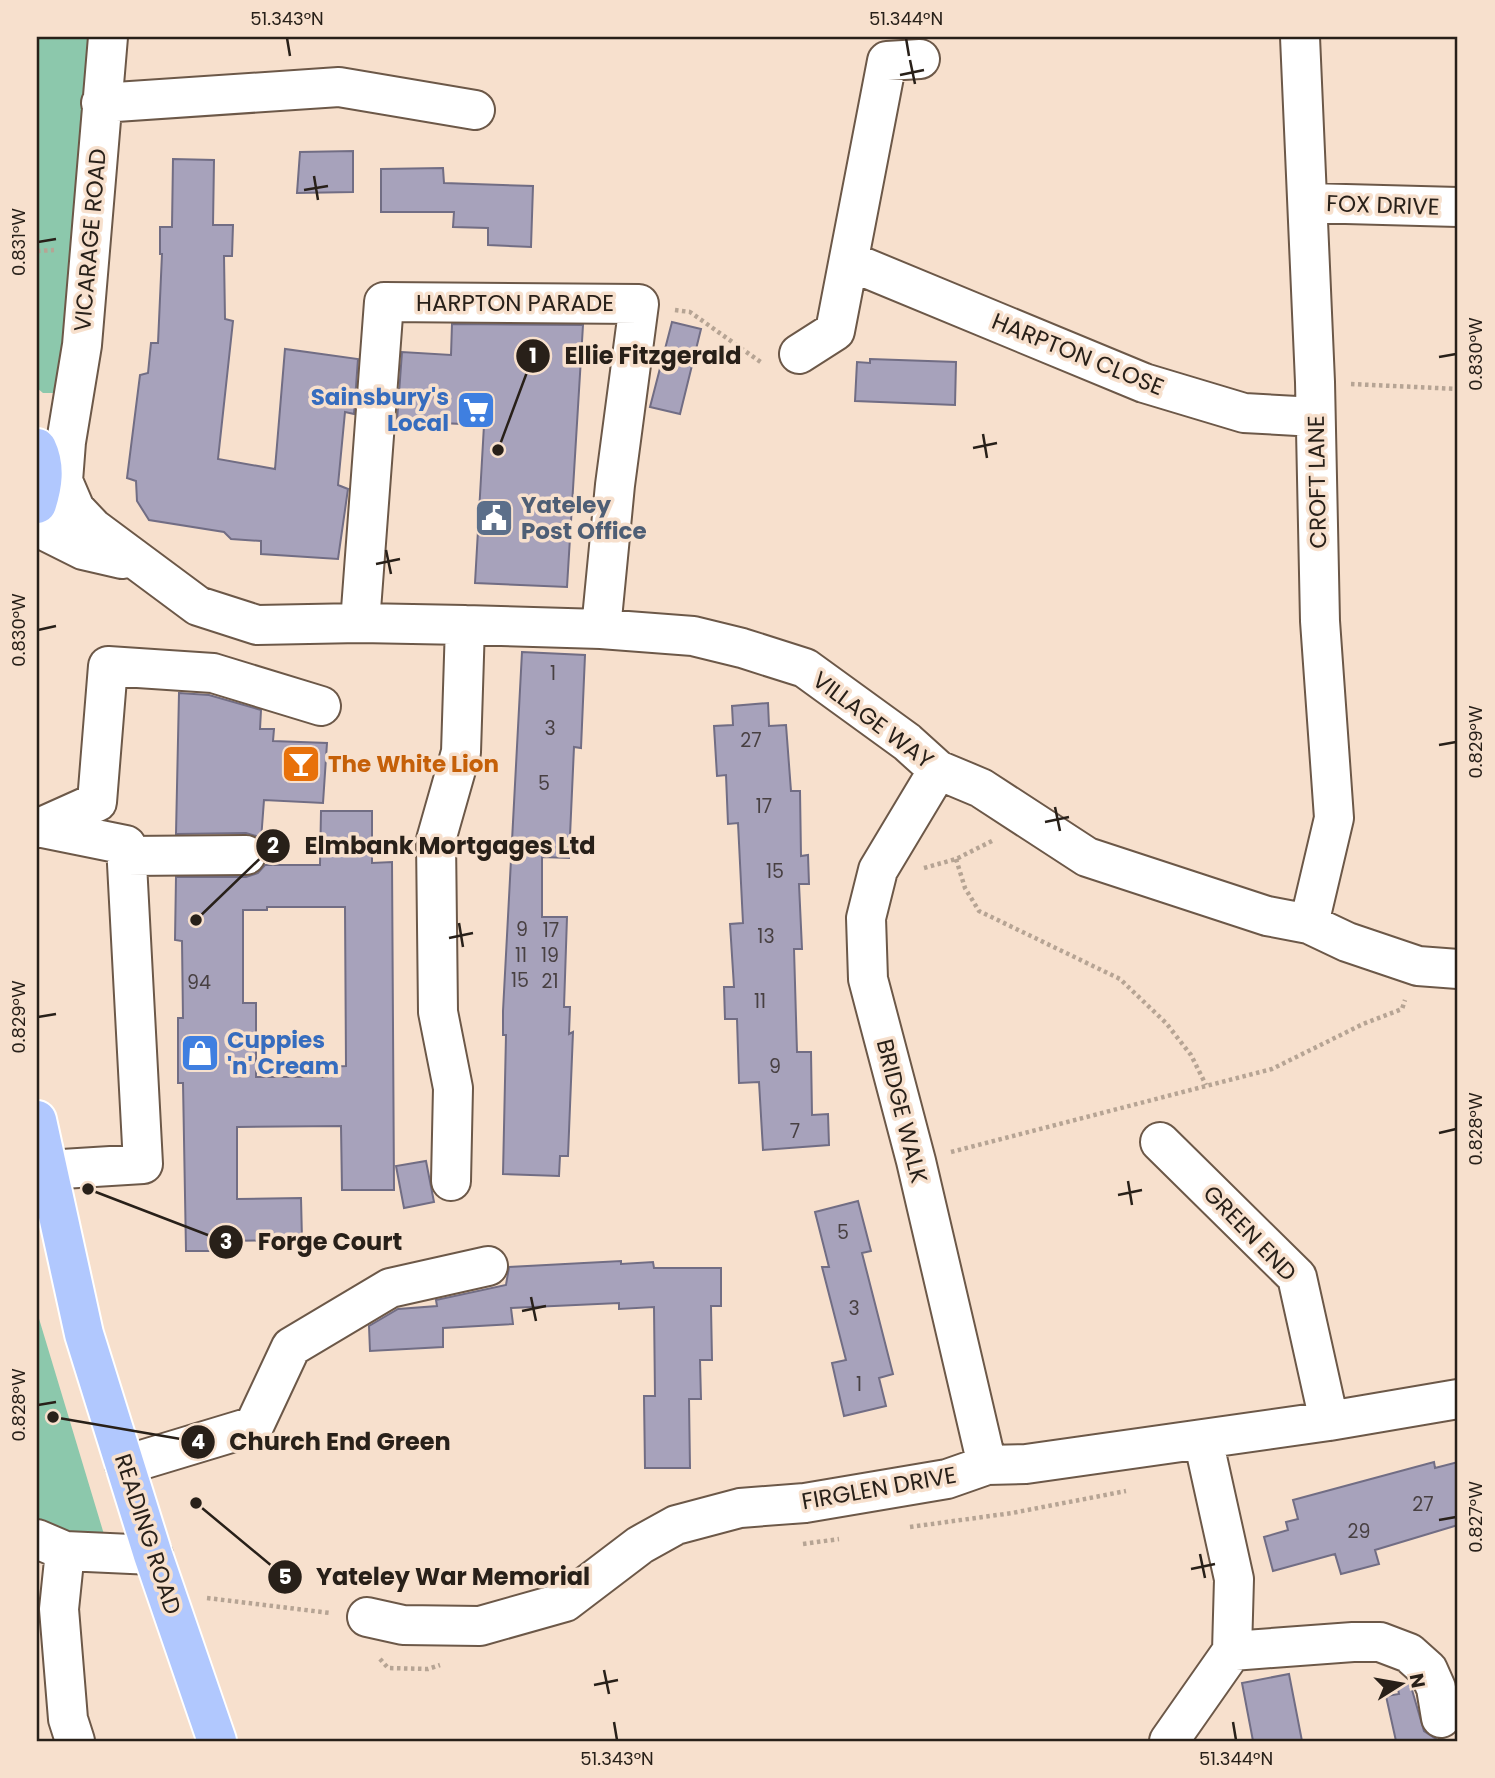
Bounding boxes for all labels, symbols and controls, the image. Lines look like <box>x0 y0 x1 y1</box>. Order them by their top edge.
text: 51.343°N <box>250 6 324 31</box>
text: 51.344°N <box>869 6 943 31</box>
street label: VICARAGE ROAD <box>66 147 114 333</box>
street label: FOX DRIVE <box>1326 187 1440 223</box>
text: 0.831°W <box>6 208 31 276</box>
street label: HARPTON PARADE <box>416 287 614 319</box>
street label: HARPTON CLOSE <box>987 305 1169 403</box>
text: 0.830°W <box>1463 317 1488 391</box>
callout: Ellie Fitzgerald <box>515 333 755 378</box>
text: Ellie Fitzgerald <box>565 339 741 372</box>
text: 1 <box>529 341 537 370</box>
place label: Sainsbury's Local <box>311 381 449 439</box>
supermarket icon: Sainsbury's Local <box>455 389 497 431</box>
street label: CROFT LANE <box>1300 415 1334 549</box>
place label: Yateley Post Office <box>521 489 647 547</box>
public building icon: Yateley Post Office <box>473 497 515 539</box>
text: 0.830°W <box>6 593 31 667</box>
house number: 1 <box>550 660 556 687</box>
street label: VILLAGE WAY <box>806 664 940 776</box>
text: 0.829°W <box>1463 705 1488 779</box>
house number: 3 <box>544 715 556 742</box>
house number: 27 <box>740 727 762 754</box>
bar icon: The White Lion <box>280 743 322 785</box>
place label: The White Lion <box>328 748 499 780</box>
house number: 5 <box>538 770 550 797</box>
house number: 17 <box>756 793 772 820</box>
callout: Elmbank Mortgages Ltd <box>255 823 610 868</box>
text: Elmbank Mortgages Ltd <box>304 829 596 862</box>
text: 2 <box>267 831 279 860</box>
house number: 15 <box>766 858 784 885</box>
house number: 9 <box>516 916 528 943</box>
house number: 17 <box>543 917 559 944</box>
house number: 13 <box>757 923 775 950</box>
house number: 11 <box>515 942 527 969</box>
house number: 19 <box>541 942 559 969</box>
house number: 15 <box>511 967 529 994</box>
house number: 21 <box>541 968 559 995</box>
house number: 94 <box>187 969 211 996</box>
text: 0.829°W <box>6 980 31 1054</box>
house number: 11 <box>754 988 766 1015</box>
place label: Cuppies 'n' Cream <box>227 1024 339 1082</box>
shop icon: Cuppies 'n' Cream <box>179 1032 221 1074</box>
street label: BRIDGE WALK <box>869 1036 935 1187</box>
house number: 9 <box>769 1053 781 1080</box>
text: 0.828°W <box>1463 1092 1488 1166</box>
house number: 7 <box>790 1118 800 1145</box>
street label: GREEN END <box>1196 1178 1304 1288</box>
house number: 5 <box>837 1219 849 1246</box>
callout: Forge Court <box>208 1220 416 1265</box>
text: Forge Court <box>258 1225 402 1258</box>
text: 3 <box>220 1227 232 1256</box>
house number: 3 <box>848 1295 860 1322</box>
text: 0.828°W <box>6 1368 31 1442</box>
house number: 1 <box>856 1371 862 1398</box>
callout: Church End Green <box>181 1419 465 1464</box>
text: Church End Green <box>229 1425 451 1458</box>
text: 4 <box>191 1427 205 1456</box>
street label: READING ROAD <box>107 1450 189 1618</box>
street label: FIRGLEN DRIVE <box>799 1459 959 1517</box>
text: 0.827°W <box>1463 1481 1488 1553</box>
house number: 27 <box>1412 1491 1434 1518</box>
house number: 29 <box>1348 1518 1370 1545</box>
callout: Yateley War Memorial <box>267 1554 605 1599</box>
text: Yateley War Memorial <box>316 1560 590 1593</box>
text: 5 <box>278 1562 292 1591</box>
north arrow <box>1366 1648 1436 1718</box>
text: N <box>1403 1671 1432 1690</box>
text: 51.343°N <box>580 1746 654 1771</box>
text: 51.344°N <box>1199 1746 1273 1771</box>

